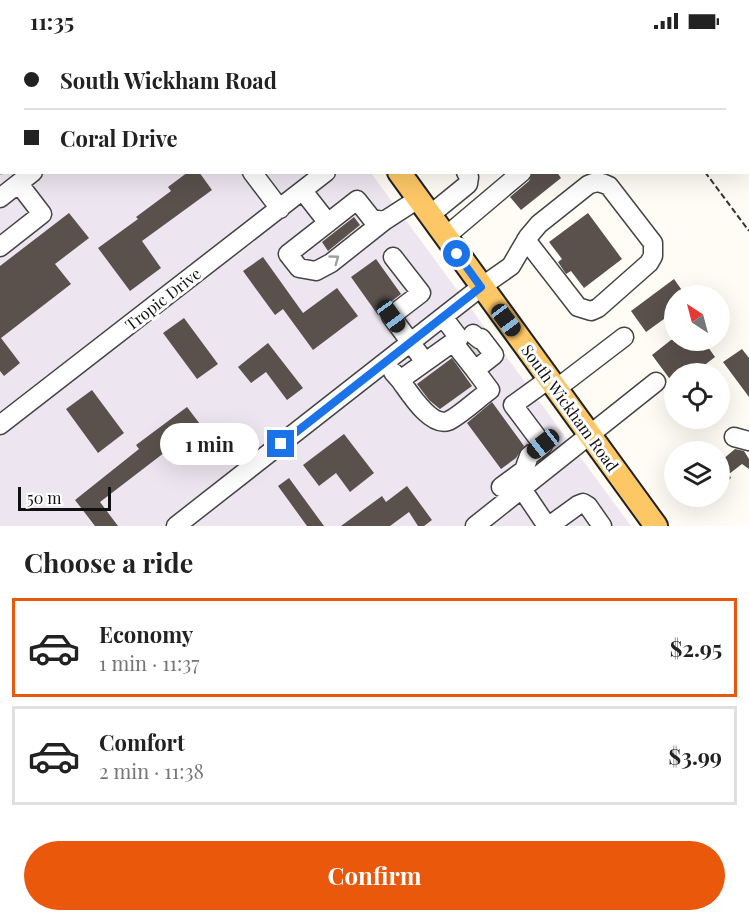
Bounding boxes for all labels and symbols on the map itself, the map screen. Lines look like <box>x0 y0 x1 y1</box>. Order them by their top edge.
route start <box>443 240 470 267</box>
one-way arrow <box>329 255 340 266</box>
street label: Tropic Drive <box>121 263 205 335</box>
north arrow <box>664 285 730 351</box>
car <box>373 296 409 336</box>
car <box>488 300 524 340</box>
street label: South Wickham Road <box>517 340 624 475</box>
callout: 1 min <box>161 423 260 465</box>
car <box>523 426 563 462</box>
route end <box>267 430 294 457</box>
scale bar <box>18 484 111 511</box>

